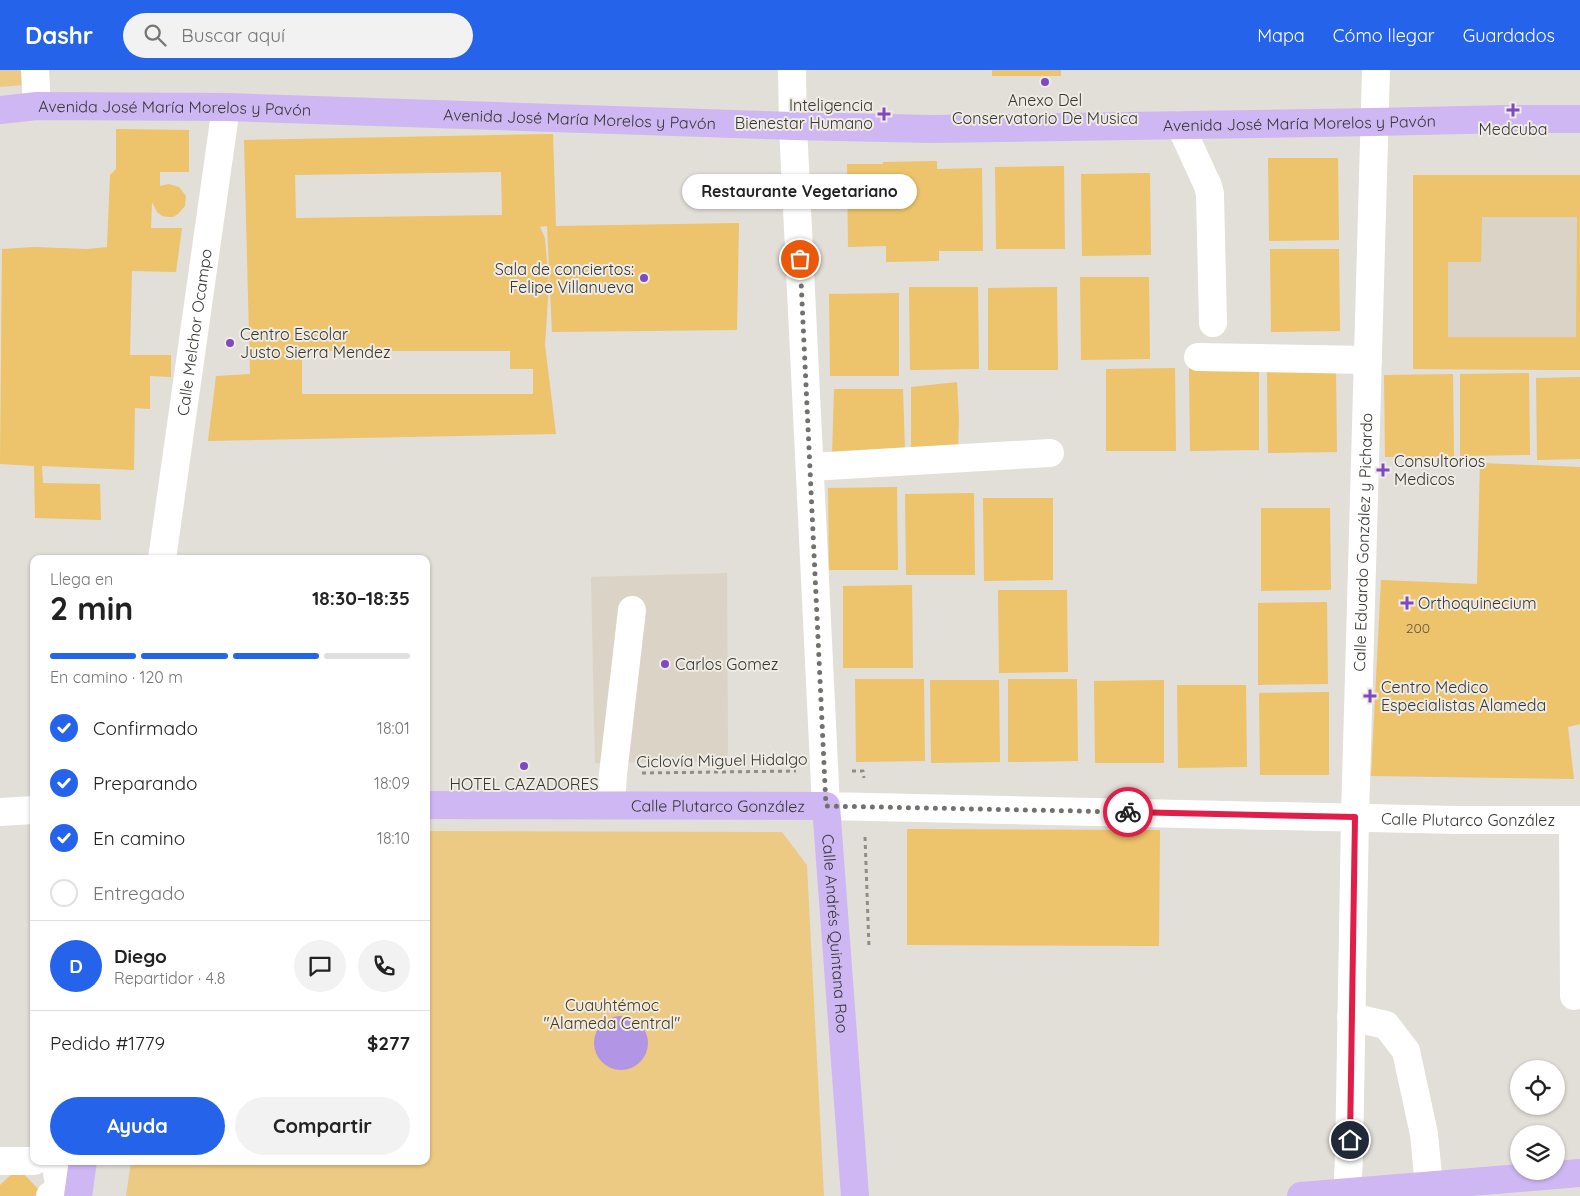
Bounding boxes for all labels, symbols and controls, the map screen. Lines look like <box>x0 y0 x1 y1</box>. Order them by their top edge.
search box <box>123 13 473 58</box>
text: Dashr <box>25 20 93 50</box>
icon: search <box>141 21 169 49</box>
text: Buscar aquí <box>181 23 285 47</box>
text: Mapa <box>1257 24 1305 47</box>
text: Cómo llegar <box>1333 24 1435 47</box>
text: Guardados <box>1463 24 1555 47</box>
marker: Anexo Del Conservatorio De Musica <box>1039 76 1051 88</box>
place label: Anexo Del Conservatorio De Musica <box>952 90 1138 128</box>
place label: Inteligencia Bienestar Humano <box>735 95 873 133</box>
street label: Avenida José María Morelos y Pavón <box>38 96 312 120</box>
marker: Medcuba <box>1506 103 1520 117</box>
street label: Avenida José María Morelos y Pavón <box>443 104 716 133</box>
marker: Inteligencia Bienestar Humano <box>877 107 891 121</box>
street label: Avenida José María Morelos y Pavón <box>1163 111 1436 135</box>
place label: Medcuba <box>1479 119 1547 139</box>
callout: Restaurante Vegetariano <box>682 174 918 209</box>
text: Restaurante Vegetariano <box>701 181 898 201</box>
pin <box>779 238 821 280</box>
icon: bag <box>786 245 814 273</box>
street label: Calle Melchor Ocampo <box>172 247 216 417</box>
place label: Sala de conciertos: Felipe Villanueva <box>495 259 634 297</box>
marker: Sala de conciertos: Felipe Villanueva <box>638 272 650 284</box>
place label: Centro Escolar Justo Sierra Mendez <box>240 324 391 362</box>
marker: Centro Escolar Justo Sierra Mendez <box>224 337 236 349</box>
street label: Calle Eduardo González y Pichardo <box>1349 413 1376 672</box>
place label: Consultorios Medicos <box>1394 451 1485 489</box>
marker: Consultorios Medicos <box>1376 463 1390 477</box>
text: Llega en <box>50 569 113 589</box>
text: 18:30–18:35 <box>312 586 410 610</box>
text: 2 min <box>50 588 133 628</box>
place label: Orthoquinecium <box>1418 593 1537 613</box>
marker: Orthoquinecium <box>1400 596 1414 610</box>
house number: 200 <box>1406 619 1430 637</box>
place label: Carlos Gomez <box>675 654 778 674</box>
marker: Carlos Gomez <box>659 658 671 670</box>
text: En camino · 120 m <box>50 667 183 687</box>
place label: Centro Medico Especialistas Alameda <box>1381 677 1546 715</box>
marker: Centro Medico Especialistas Alameda <box>1363 689 1377 703</box>
icon: check <box>50 714 78 742</box>
text: Confirmado <box>93 716 198 740</box>
text: 18:01 <box>377 718 410 738</box>
street label: Ciclovía Miguel Hidalgo <box>636 749 808 771</box>
marker: HOTEL CAZADORES <box>518 760 530 772</box>
icon: check <box>50 769 78 797</box>
text: Preparando <box>93 771 198 795</box>
text: 18:09 <box>374 773 410 793</box>
place label: HOTEL CAZADORES <box>449 774 599 794</box>
courier <box>1103 787 1153 837</box>
street label: Calle Plutarco González <box>631 796 805 816</box>
icon: bike <box>1114 798 1142 826</box>
street label: Calle Plutarco González <box>1381 808 1555 830</box>
icon: check <box>50 824 78 852</box>
text: En camino <box>93 826 185 850</box>
text: 18:10 <box>377 828 410 848</box>
street label: Calle Andrés Quintana Roo <box>818 833 853 1034</box>
text: Entregado <box>93 881 185 905</box>
button: chat <box>294 940 346 992</box>
button: phone <box>358 940 410 992</box>
text: Diego <box>114 944 167 968</box>
text: D <box>69 954 83 978</box>
text: Repartidor · 4.8 <box>114 968 225 988</box>
park label: Cuauhtémoc "Alameda Central" <box>544 995 680 1033</box>
text: Pedido #1779 <box>50 1031 165 1055</box>
text: $277 <box>367 1031 410 1055</box>
map controls <box>1510 1060 1565 1180</box>
button: locate <box>1510 1060 1565 1115</box>
button: Ayuda <box>50 1097 225 1155</box>
button: Compartir <box>235 1097 410 1155</box>
pin <box>1329 1119 1371 1161</box>
button: layers <box>1510 1125 1565 1180</box>
icon: home <box>1336 1126 1364 1154</box>

